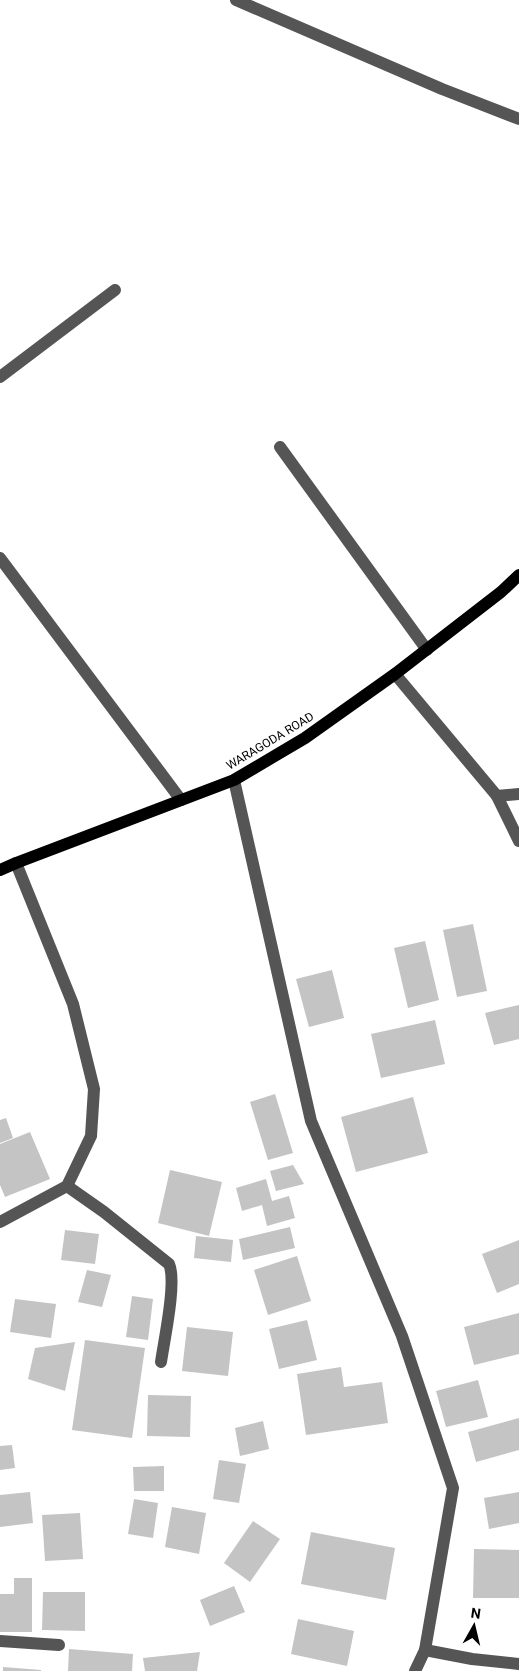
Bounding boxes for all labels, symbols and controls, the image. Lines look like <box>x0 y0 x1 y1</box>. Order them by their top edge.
street label: WARAGODA ROAD <box>224 709 316 773</box>
north arrow <box>449 1601 499 1651</box>
text: N <box>470 1605 482 1622</box>

